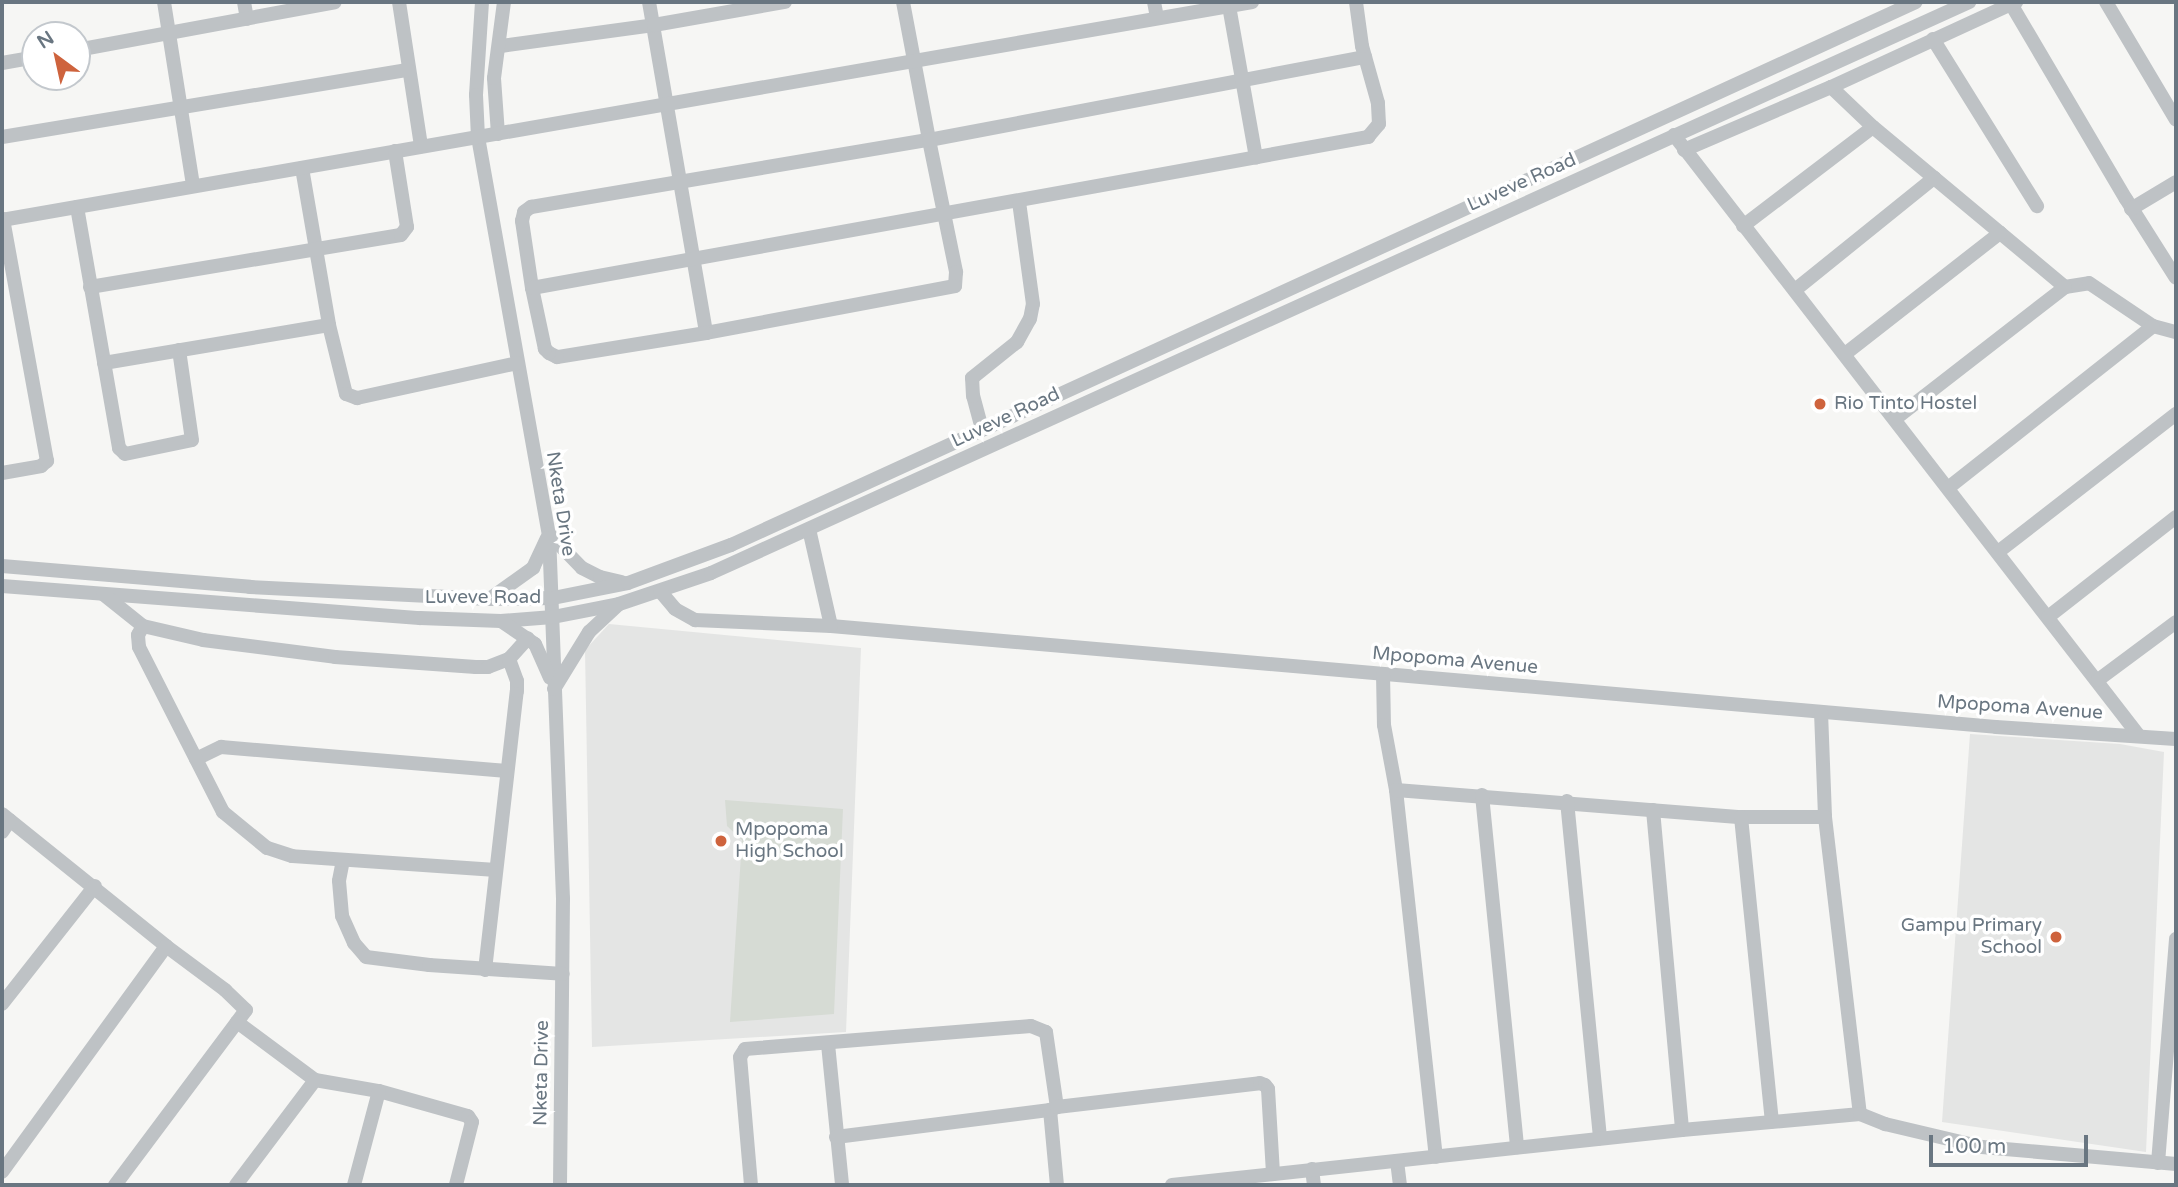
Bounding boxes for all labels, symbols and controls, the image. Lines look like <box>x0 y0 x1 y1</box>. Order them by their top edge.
north arrow <box>21 21 91 91</box>
text: N <box>33 27 58 53</box>
street label: Luveve Road <box>1464 149 1580 217</box>
street label: Luveve Road <box>948 383 1064 453</box>
place label: Rio Tinto Hostel <box>1834 393 1977 415</box>
marker: Rio Tinto Hostel <box>1812 396 1828 412</box>
street label: Nketa Drive <box>540 450 580 558</box>
street label: Luveve Road <box>425 587 541 609</box>
street label: Mpopoma Avenue <box>1371 642 1539 680</box>
street label: Mpopoma Avenue <box>1936 691 2104 725</box>
place label: Mpopoma High School <box>735 819 844 863</box>
marker: Mpopoma High School <box>713 833 729 849</box>
place label: Gampu Primary School <box>1901 915 2042 959</box>
marker: Gampu Primary School <box>2048 929 2064 945</box>
street label: Nketa Drive <box>530 1020 554 1126</box>
scale bar <box>1933 1120 2092 1164</box>
text: 100 m <box>1942 1134 2006 1159</box>

